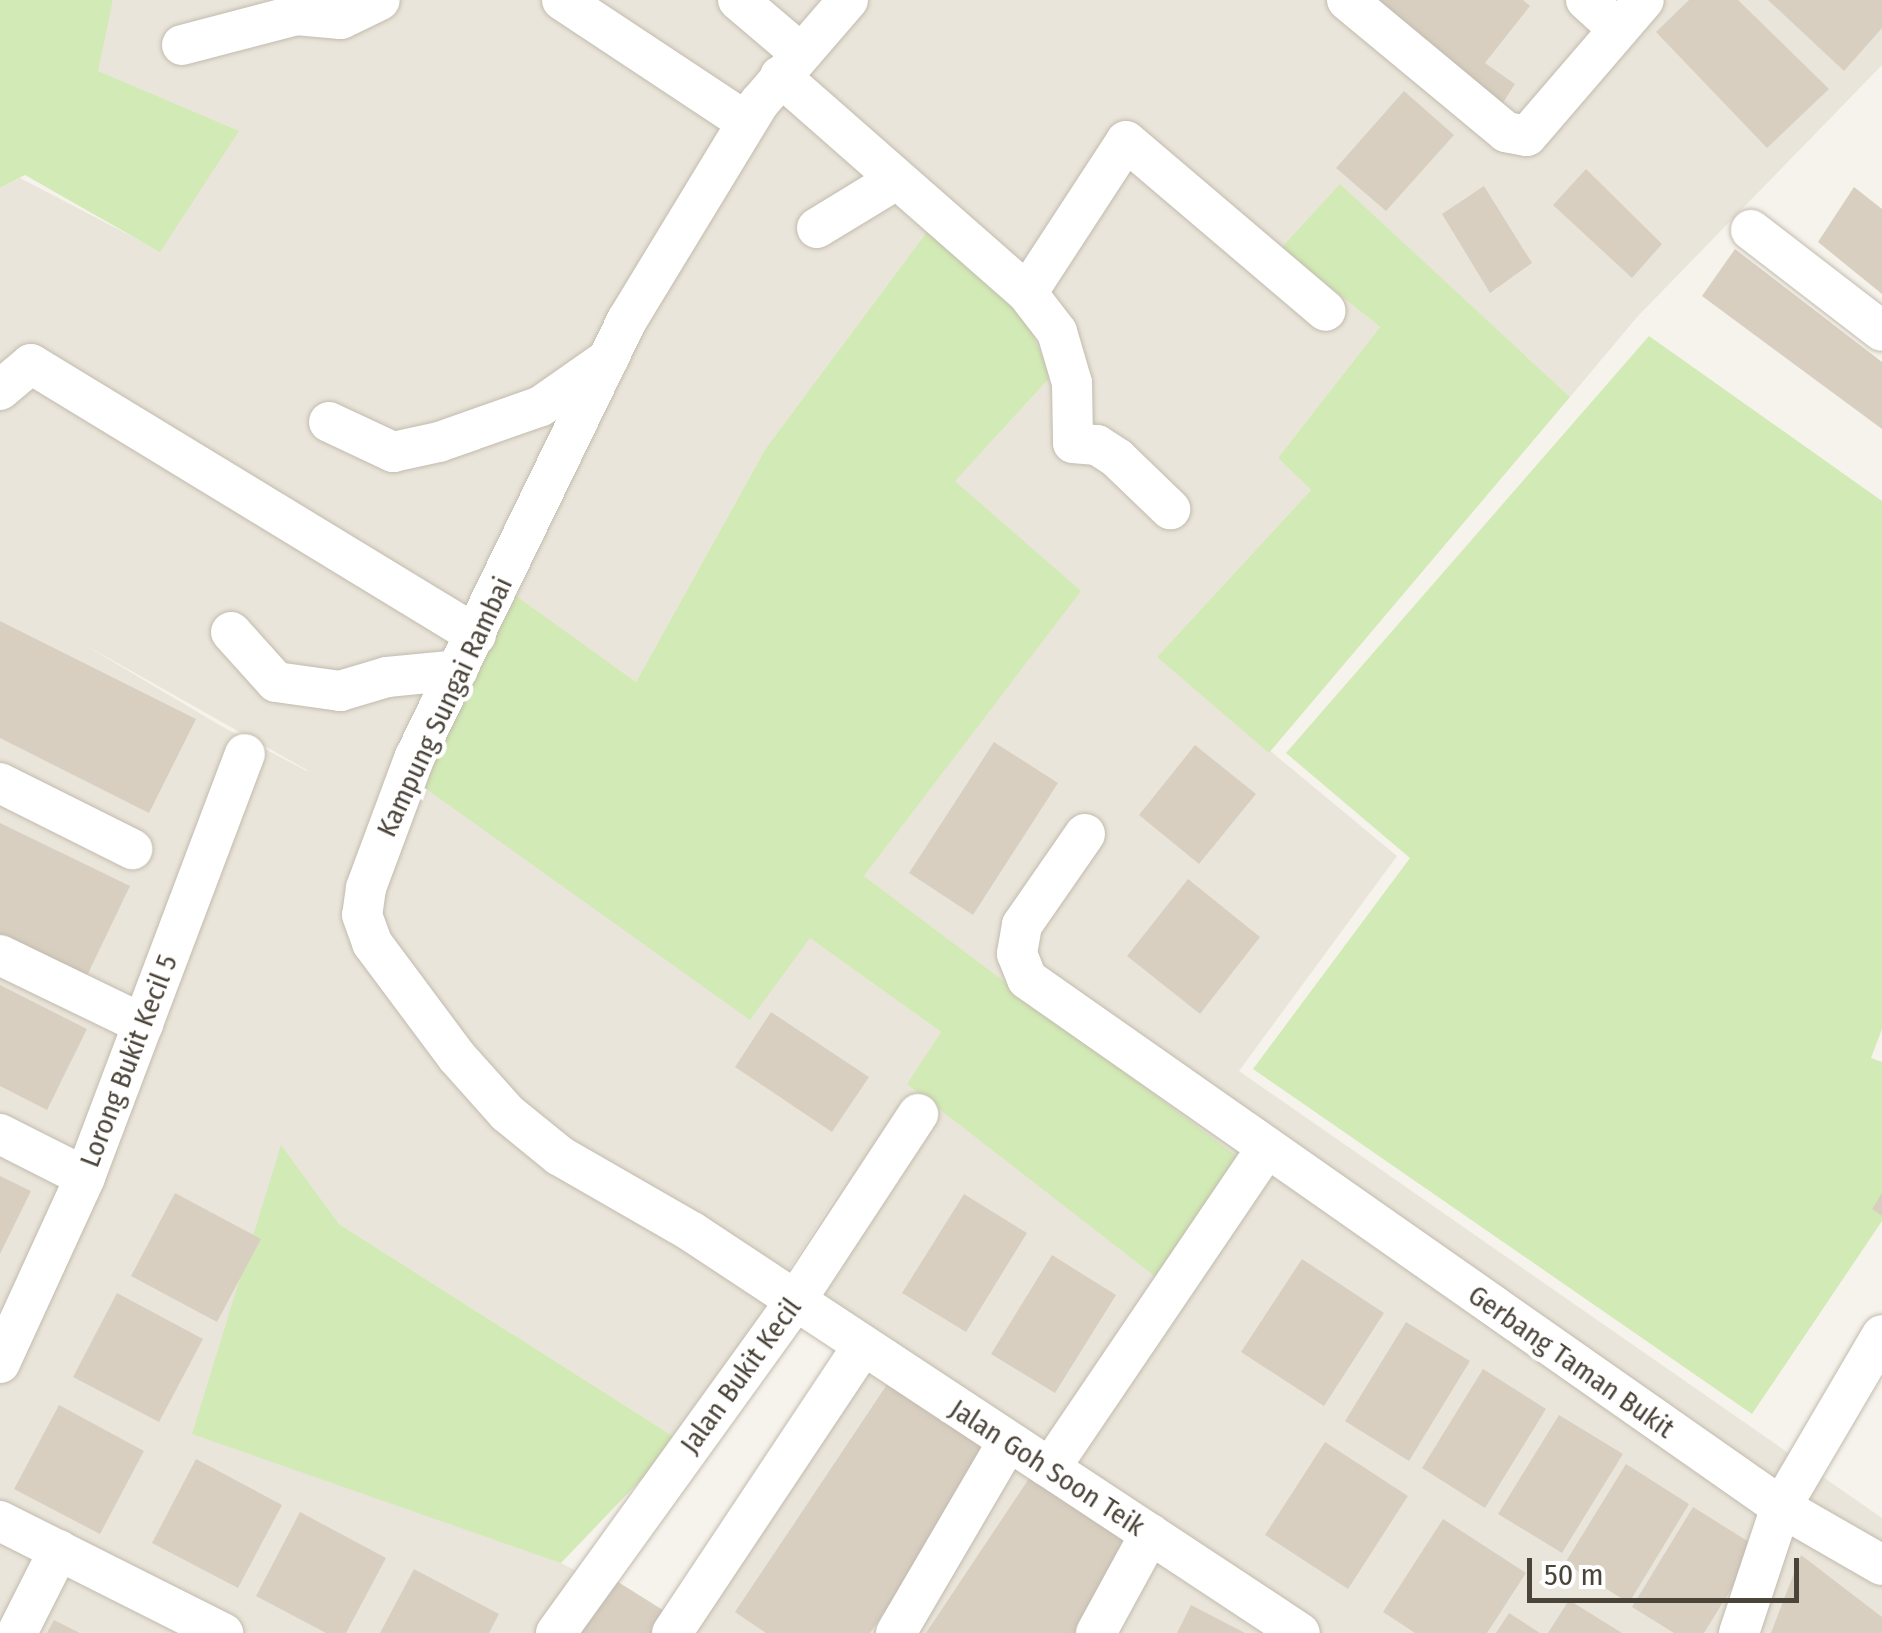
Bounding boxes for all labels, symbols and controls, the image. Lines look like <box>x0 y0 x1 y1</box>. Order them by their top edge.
street label: Kampung Sungai Rambai <box>370 572 520 842</box>
street label: Lorong Bukit Kecil 5 <box>73 950 185 1172</box>
street label: Gerbang Taman Bukit <box>1462 1278 1680 1446</box>
street label: Jalan Bukit Kecil <box>673 1292 809 1460</box>
street label: Jalan Goh Soon Teik <box>943 1392 1151 1544</box>
scale bar <box>1532 1538 1804 1600</box>
text: 50 m <box>1544 1557 1604 1593</box>

